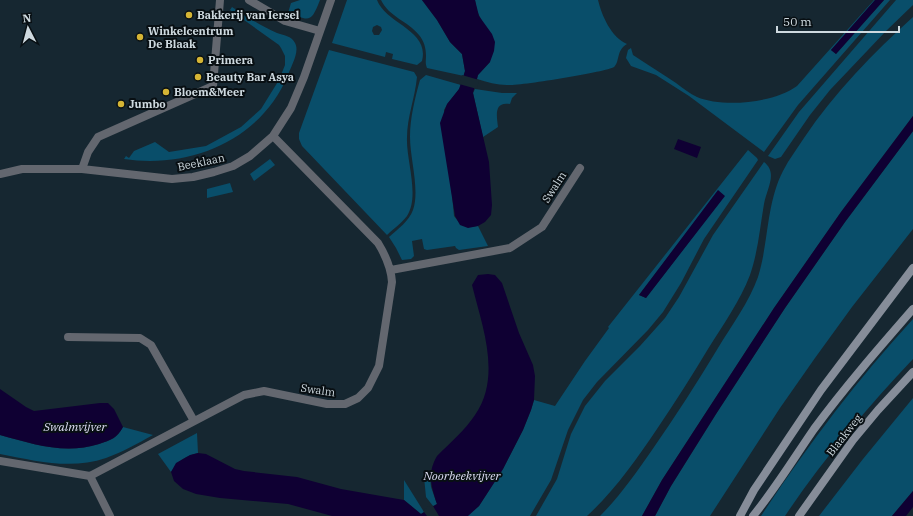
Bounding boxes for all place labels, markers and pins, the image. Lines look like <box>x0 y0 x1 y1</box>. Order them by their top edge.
place label: Bakkerij van Iersel <box>197 8 300 22</box>
marker: Bakkerij van Iersel <box>184 10 194 20</box>
place label: Winkelcentrum De Blaak <box>148 24 234 51</box>
marker: Winkelcentrum De Blaak <box>135 32 145 42</box>
place label: Primera <box>208 53 253 67</box>
marker: Primera <box>195 55 205 65</box>
place label: Beauty Bar Asya <box>206 70 294 84</box>
marker: Beauty Bar Asya <box>193 72 203 82</box>
place label: Bloem&Meer <box>174 85 245 99</box>
marker: Bloem&Meer <box>161 87 171 97</box>
place label: Jumbo <box>129 97 166 111</box>
marker: Jumbo <box>116 99 126 109</box>

